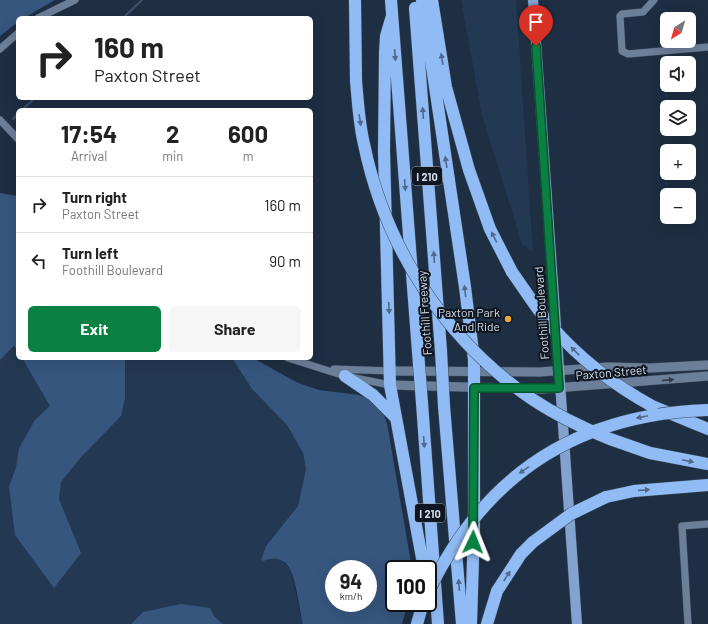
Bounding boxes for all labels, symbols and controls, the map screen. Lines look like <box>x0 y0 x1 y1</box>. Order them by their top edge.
pin <box>519 5 553 46</box>
icon: arrive <box>525 11 547 33</box>
north arrow <box>660 12 696 48</box>
map controls <box>660 12 696 224</box>
text: 160 m <box>94 30 164 64</box>
icon: right <box>28 32 80 84</box>
one-way arrow <box>392 49 399 61</box>
one-way arrow <box>438 53 444 65</box>
button: sound <box>660 56 696 92</box>
text: Paxton Street <box>94 64 201 86</box>
button: layers <box>660 100 696 136</box>
one-way arrow <box>419 107 426 119</box>
one-way arrow <box>357 114 363 126</box>
text: 17:54 <box>61 119 117 148</box>
text: 2 <box>166 119 179 148</box>
text: 600 <box>228 119 268 148</box>
button: + <box>660 144 696 180</box>
text: Arrival <box>71 148 107 164</box>
text: min <box>162 148 183 164</box>
text: m <box>243 148 253 164</box>
one-way arrow <box>443 156 449 168</box>
road number: I 210 <box>412 167 442 185</box>
one-way arrow <box>401 179 408 191</box>
text: Turn right <box>62 188 127 206</box>
button: − <box>660 188 696 224</box>
icon: right <box>28 194 50 216</box>
text: 160 m <box>264 196 301 214</box>
text: Paxton Street <box>62 206 139 222</box>
one-way arrow <box>491 231 498 243</box>
text: Turn left <box>62 244 118 262</box>
icon: left <box>28 250 50 272</box>
one-way arrow <box>430 251 437 263</box>
text: 90 m <box>269 252 301 270</box>
text: Foothill Boulevard <box>62 262 163 278</box>
street label: Foothill Boulevard <box>531 266 551 360</box>
street label: Foothill Freeway <box>414 270 434 356</box>
one-way arrow <box>462 285 469 297</box>
one-way arrow <box>385 302 392 314</box>
place label: Paxton Park And Ride <box>438 305 500 333</box>
button: Exit <box>28 306 161 352</box>
button: Share <box>169 306 301 352</box>
marker: Paxton Park And Ride <box>503 314 513 324</box>
one-way arrow <box>570 346 580 356</box>
street label: Paxton Street <box>575 362 647 382</box>
one-way arrow <box>662 376 674 383</box>
one-way arrow <box>635 415 648 421</box>
one-way arrow <box>421 436 428 448</box>
one-way arrow <box>682 458 694 464</box>
one-way arrow <box>519 466 529 474</box>
one-way arrow <box>638 486 650 493</box>
road number: I 210 <box>415 504 445 522</box>
position arrow <box>452 521 494 563</box>
speed limit sign: 100 <box>385 560 437 612</box>
text: 94 <box>340 569 362 593</box>
one-way arrow <box>504 570 511 581</box>
one-way arrow <box>455 579 462 591</box>
text: km/h <box>340 590 362 602</box>

